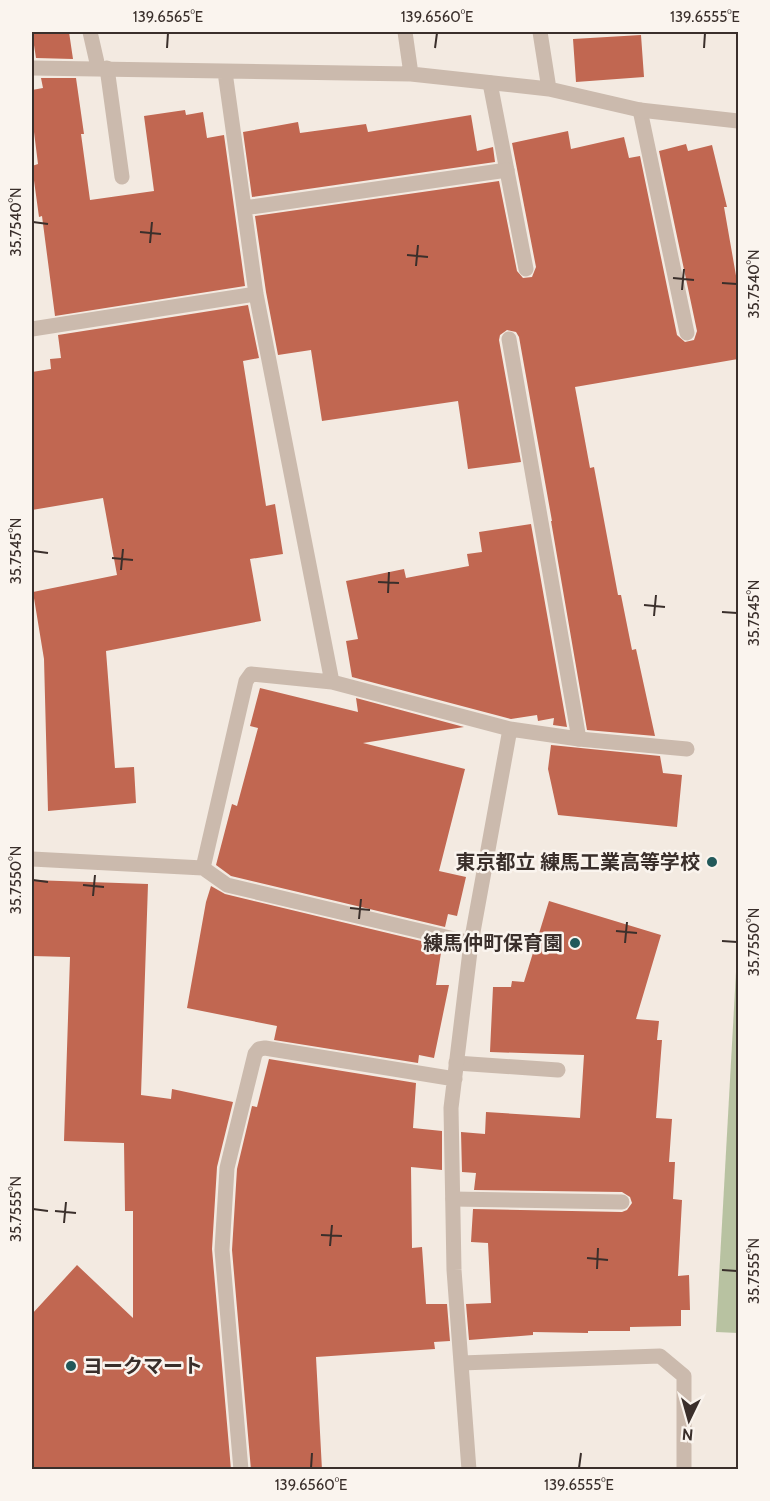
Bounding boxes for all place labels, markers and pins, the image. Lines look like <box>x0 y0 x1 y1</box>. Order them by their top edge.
place label: 東京都立 練馬工業高等学校 <box>456 850 700 874</box>
marker: 東京都立 練馬工業高等学校 <box>705 855 719 869</box>
place label: 練馬仲町保育園 <box>423 931 563 955</box>
marker: 練馬仲町保育園 <box>568 936 582 950</box>
place label: ヨークマート <box>83 1354 203 1378</box>
marker: ヨークマート <box>64 1359 78 1373</box>

